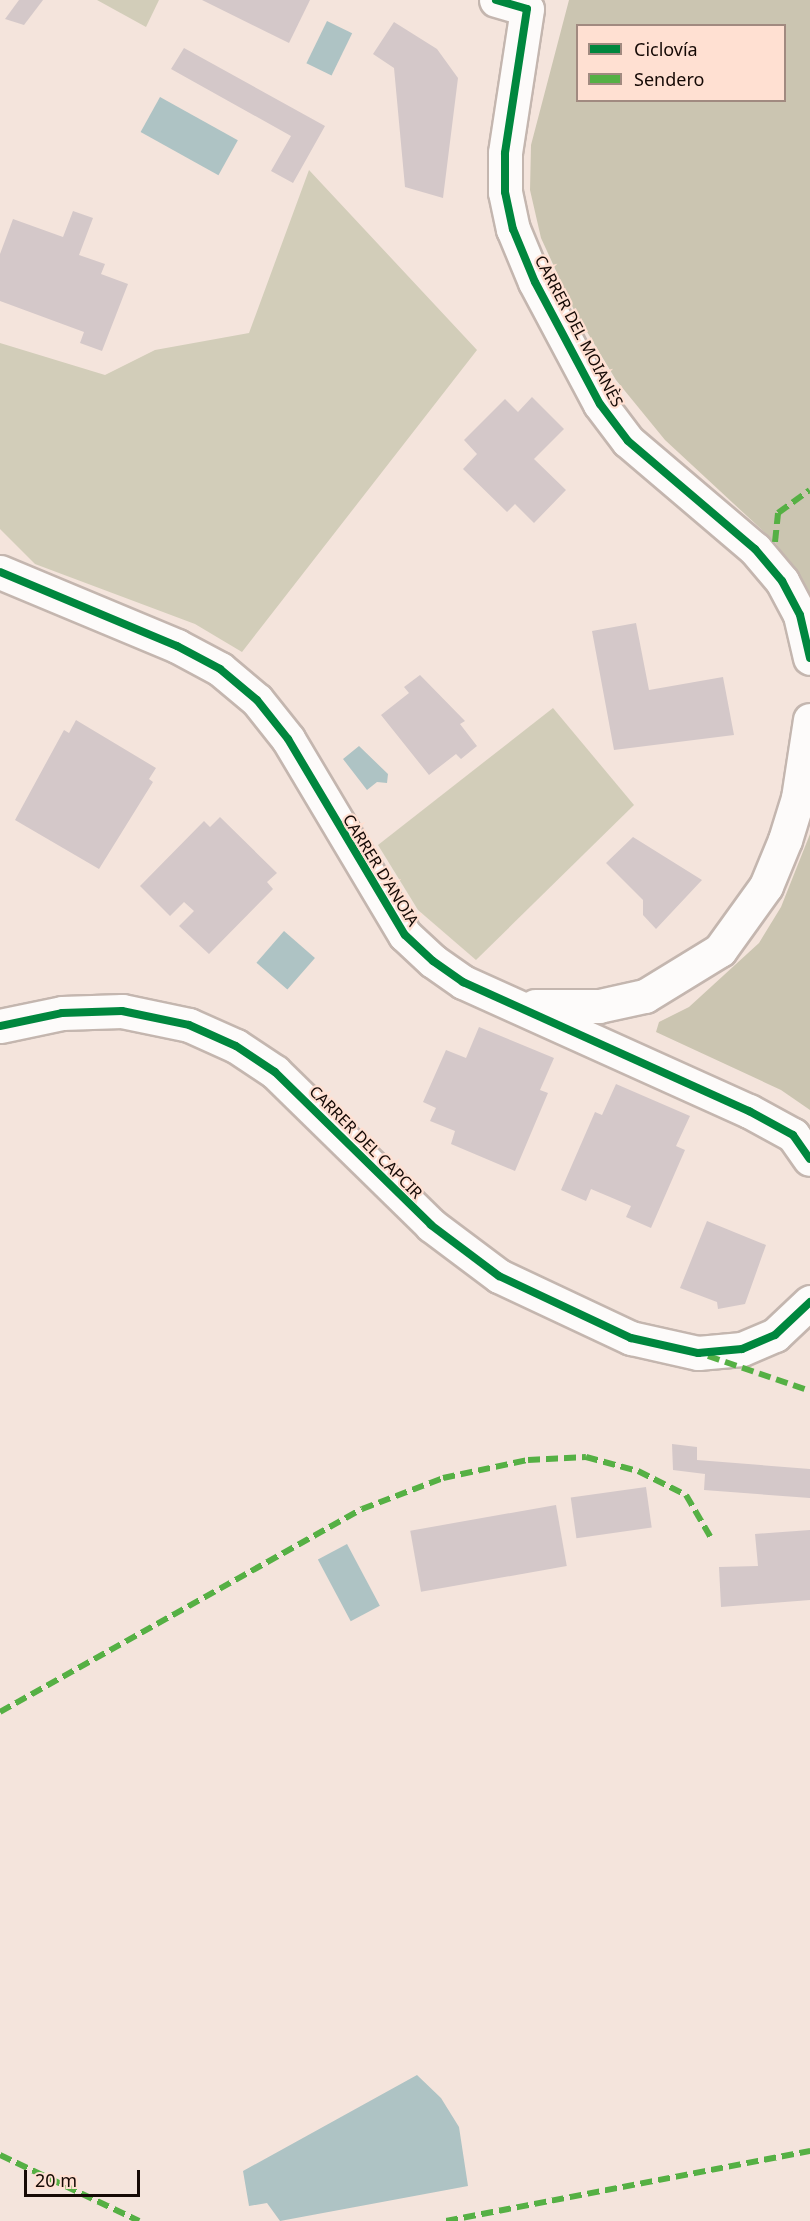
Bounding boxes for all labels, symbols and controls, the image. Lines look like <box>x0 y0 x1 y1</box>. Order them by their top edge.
legend <box>576 24 786 102</box>
text: Ciclovía <box>634 37 698 61</box>
text: Sendero <box>634 67 704 91</box>
street label: CARRER DEL MOIANÈS <box>531 252 627 410</box>
street label: CARRER D'ANOIA <box>339 811 423 929</box>
street label: CARRER DEL CAPCIR <box>306 1082 426 1202</box>
scale bar <box>27 2158 142 2196</box>
text: 20 m <box>35 2168 77 2192</box>

